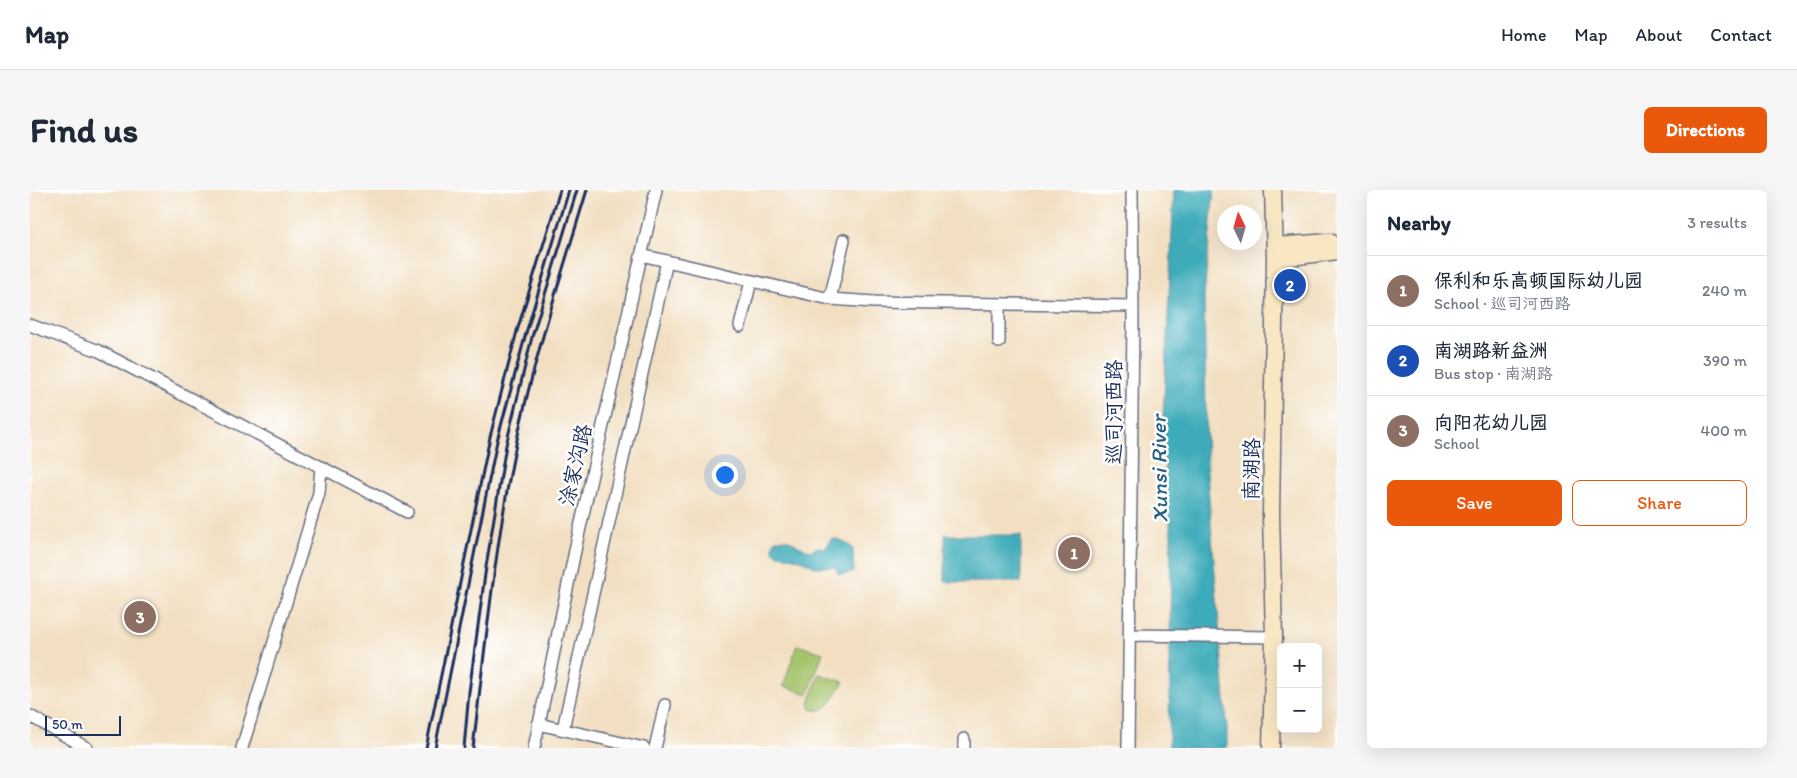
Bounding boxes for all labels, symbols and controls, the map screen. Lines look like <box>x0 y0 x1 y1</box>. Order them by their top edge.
text: Map <box>25 20 69 49</box>
text: Home <box>1501 24 1547 46</box>
text: Map <box>1575 24 1608 46</box>
text: About <box>1636 24 1682 46</box>
text: Contact <box>1710 24 1772 46</box>
button: Directions <box>1644 107 1767 153</box>
text: Find us <box>30 109 138 151</box>
north arrow <box>1217 205 1262 250</box>
text: Nearby <box>1387 210 1451 235</box>
text: 3 results <box>1687 213 1747 232</box>
pin: 2 <box>1274 266 1306 304</box>
text: 保利和乐高顿国际幼儿园 <box>1434 269 1643 292</box>
text: 1 <box>1399 281 1407 300</box>
text: 240 m <box>1702 281 1747 300</box>
text: School · 巡司河西路 <box>1434 294 1571 313</box>
text: 南湖路新益洲 <box>1434 339 1548 362</box>
text: 2 <box>1399 351 1407 370</box>
text: 390 m <box>1703 351 1747 370</box>
street label: 巡司河西路 <box>1101 360 1126 465</box>
text: Bus stop · 南湖路 <box>1434 364 1553 383</box>
text: 向阳花幼儿园 <box>1434 411 1548 434</box>
water label: Xunsi River <box>1145 413 1173 523</box>
street label: 涂家沟路 <box>553 421 597 509</box>
text: 3 <box>1399 421 1407 440</box>
text: 400 m <box>1701 421 1747 440</box>
text: School <box>1434 434 1480 453</box>
street label: 南湖路 <box>1238 437 1264 501</box>
your location <box>712 462 738 488</box>
button: Save <box>1387 480 1562 526</box>
button: Share <box>1572 480 1747 526</box>
pin: 1 <box>1058 534 1090 572</box>
pin: 3 <box>124 598 156 636</box>
map controls <box>1277 643 1322 733</box>
button: + <box>1277 643 1322 688</box>
button: − <box>1277 688 1322 733</box>
scale bar <box>45 713 121 736</box>
text: 50 m <box>52 716 83 733</box>

